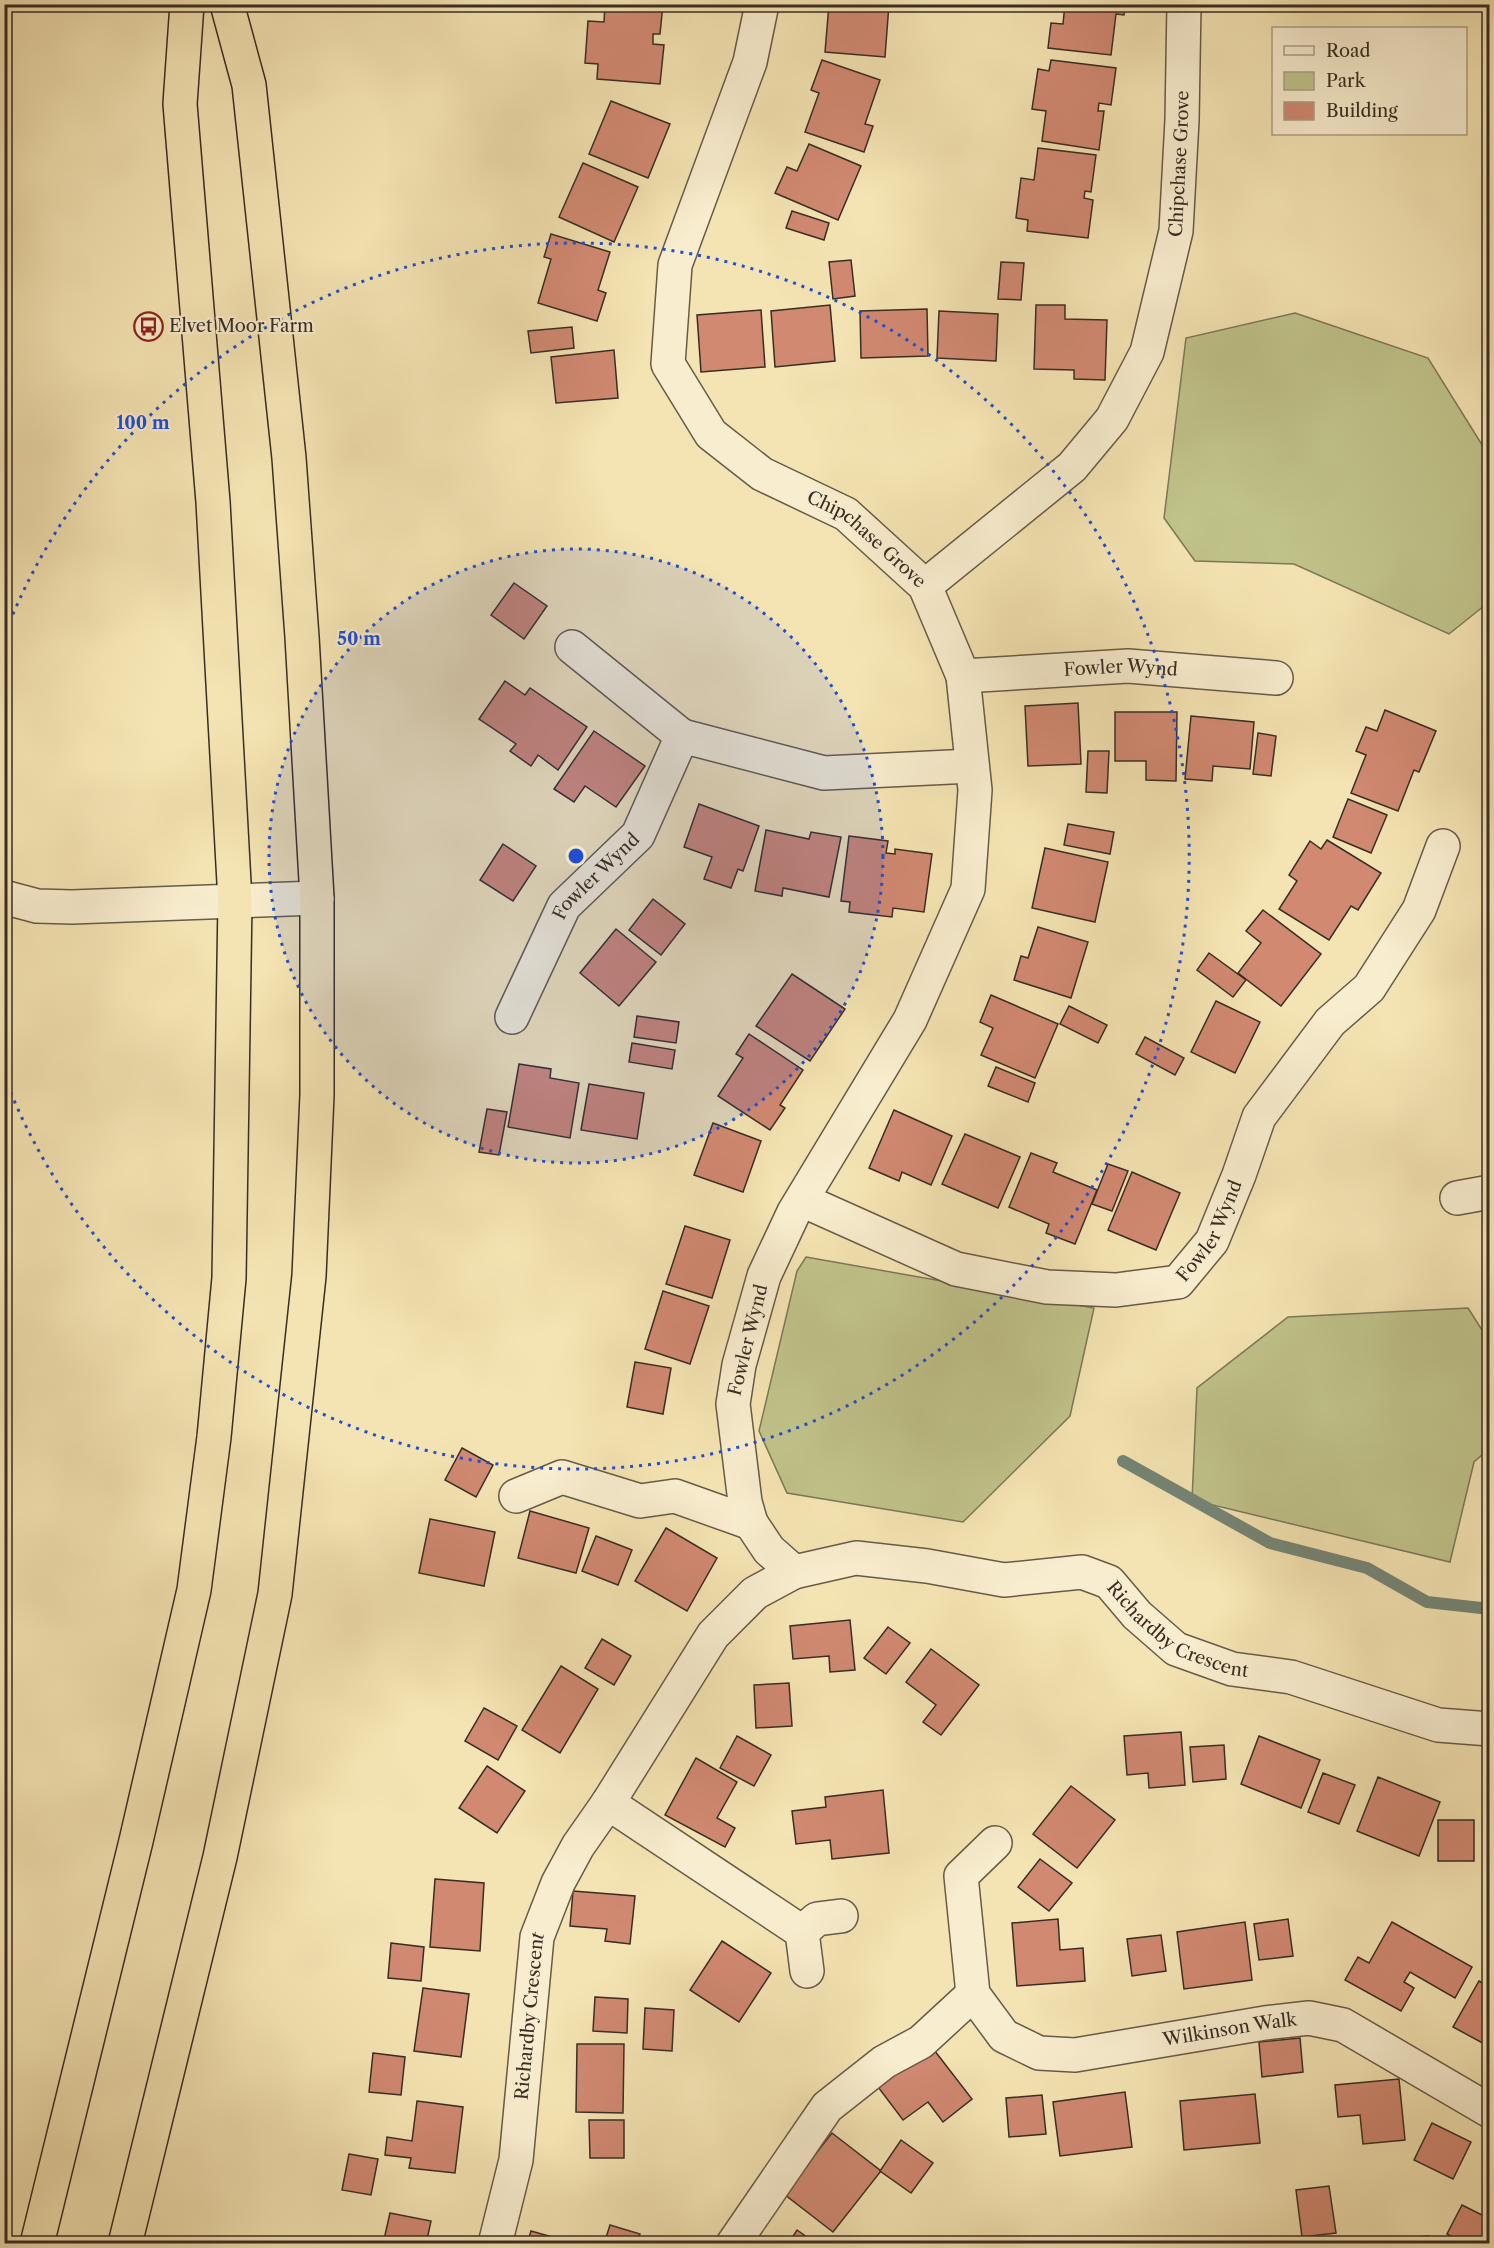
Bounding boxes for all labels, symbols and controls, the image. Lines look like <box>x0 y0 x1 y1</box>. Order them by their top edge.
legend <box>1272 27 1467 135</box>
text: Road <box>1326 40 1371 62</box>
text: Park <box>1326 70 1367 92</box>
street label: Chipchase Grove <box>1165 90 1194 237</box>
text: Building <box>1326 100 1398 122</box>
bus stop icon: Elvet Moor Farm <box>132 310 164 342</box>
place label: Elvet Moor Farm <box>169 315 314 337</box>
text: 100 m <box>116 412 170 434</box>
street label: Chipchase Grove <box>803 486 931 592</box>
text: 50 m <box>337 628 381 650</box>
street label: Fowler Wynd <box>1063 655 1179 681</box>
street label: Fowler Wynd <box>548 828 644 923</box>
centre of rings <box>566 846 586 866</box>
street label: Fowler Wynd <box>1172 1177 1247 1286</box>
street label: Fowler Wynd <box>724 1282 772 1398</box>
street label: Richardby Crescent <box>1102 1577 1250 1682</box>
street label: Richardby Crescent <box>511 1928 549 2101</box>
street label: Wilkinson Walk <box>1160 2008 1299 2051</box>

